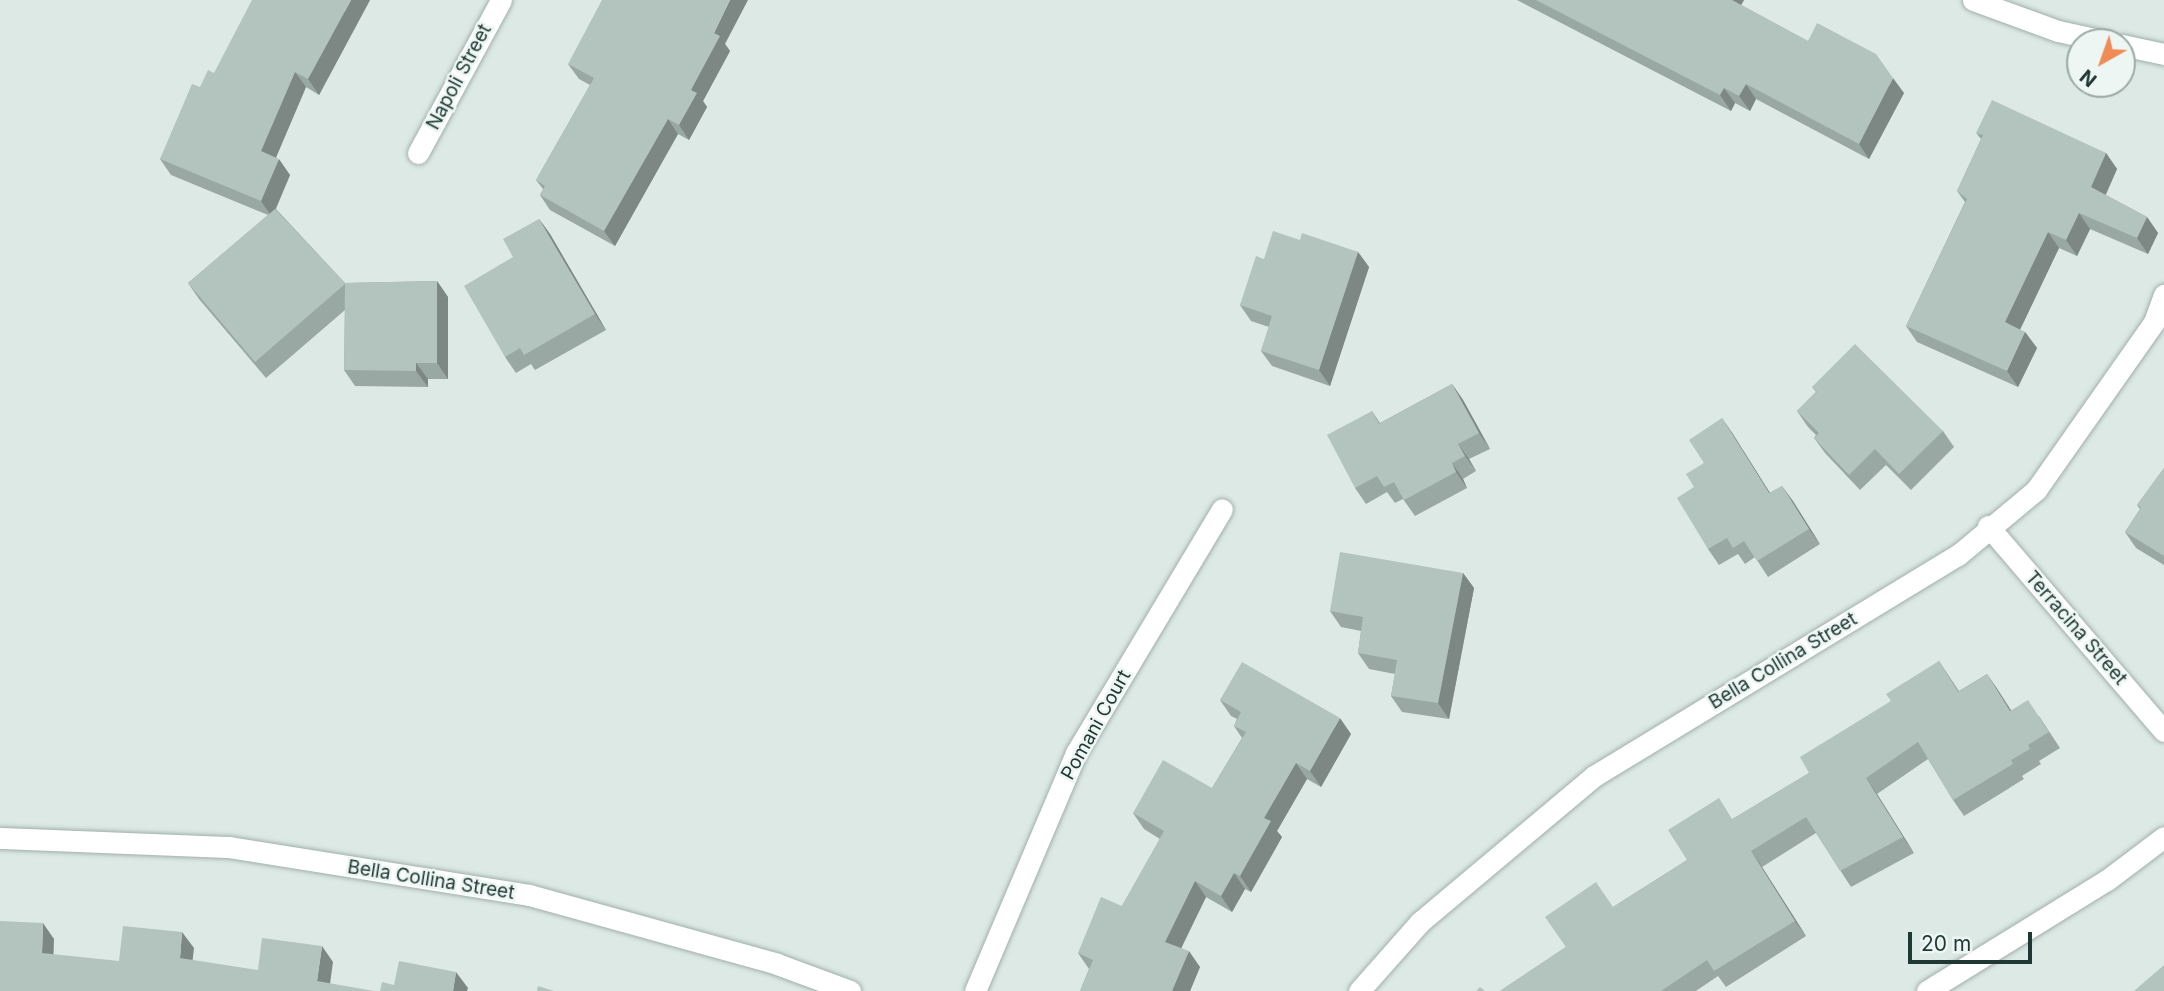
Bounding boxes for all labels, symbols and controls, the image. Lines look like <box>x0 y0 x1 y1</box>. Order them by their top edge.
street label: Napoli Street <box>422 20 496 134</box>
north arrow <box>2066 28 2136 98</box>
text: N <box>2076 64 2101 91</box>
street label: Terracina Street <box>2020 566 2132 690</box>
street label: Bella Collina Street <box>1705 608 1861 714</box>
street label: Pomani Court <box>1056 666 1136 784</box>
street label: Bella Collina Street <box>346 856 516 904</box>
scale bar <box>1912 918 2036 962</box>
text: 20 m <box>1921 931 1971 956</box>

